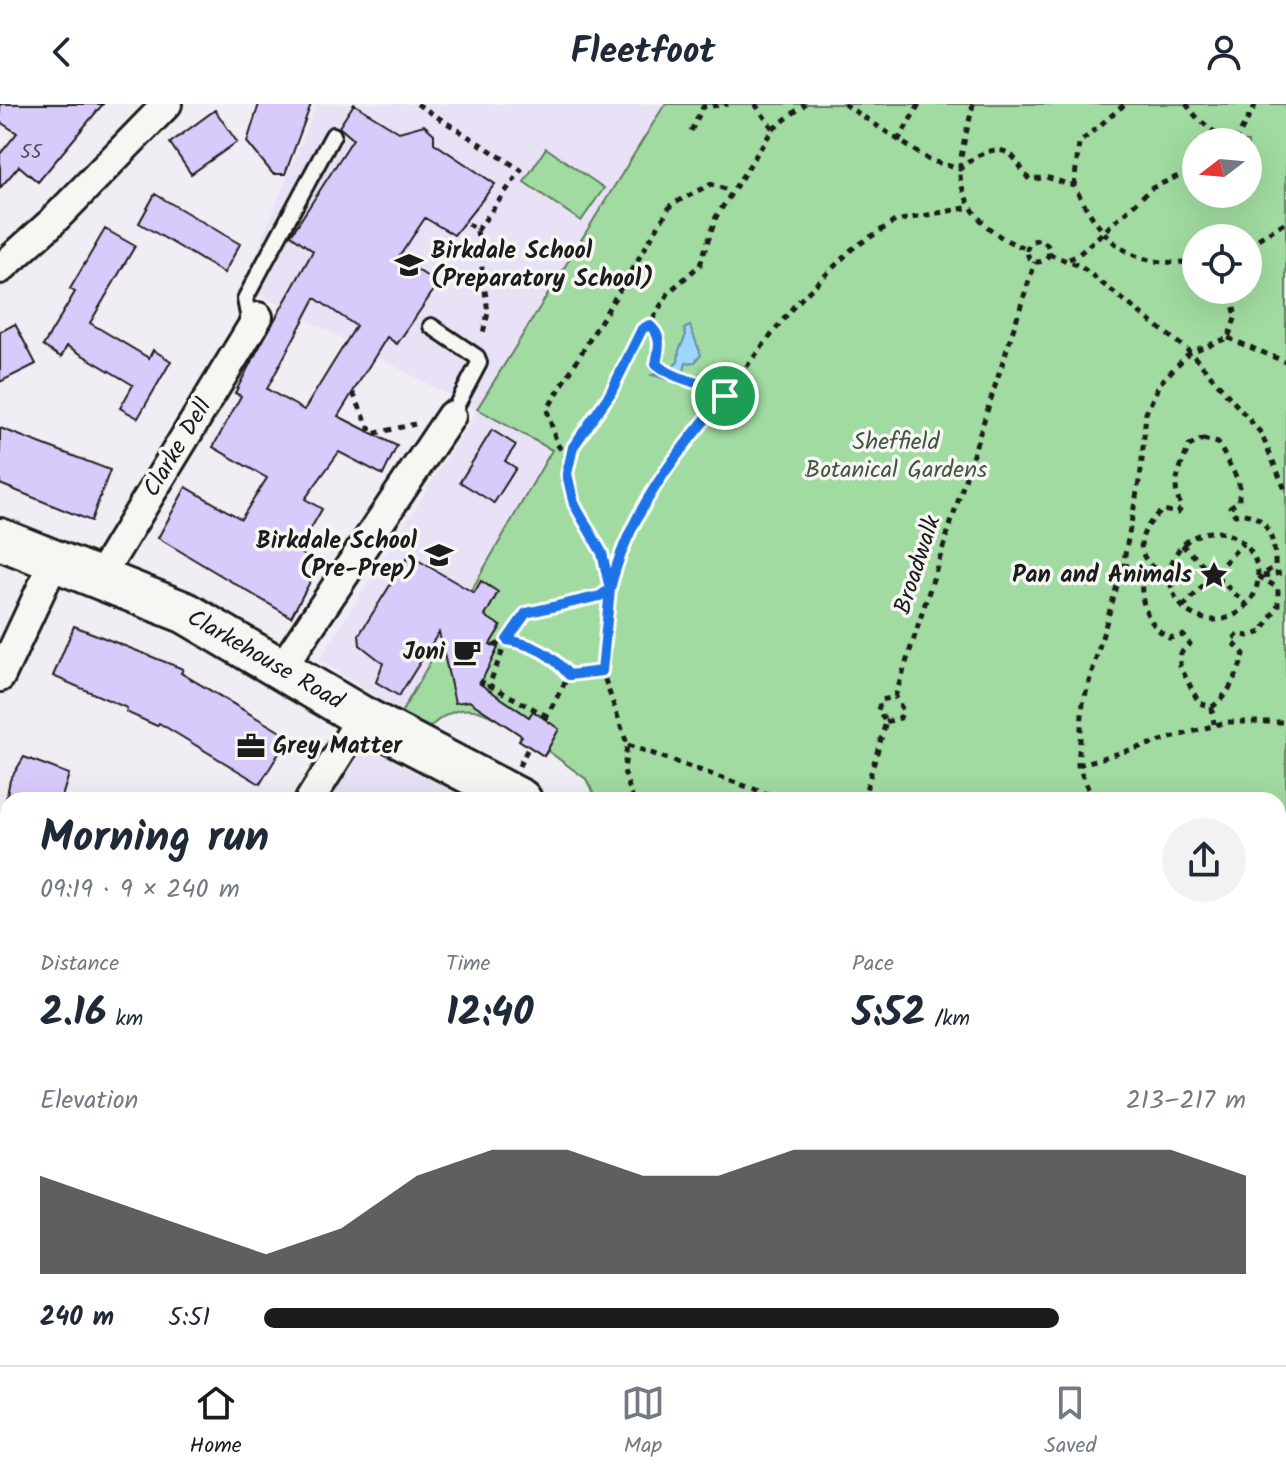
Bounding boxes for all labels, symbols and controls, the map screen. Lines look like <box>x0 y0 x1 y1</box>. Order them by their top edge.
text: Fleetfoot <box>570 24 716 81</box>
icon: back <box>40 30 84 74</box>
icon: person <box>1202 30 1246 74</box>
north arrow <box>1182 128 1262 208</box>
map controls <box>1182 128 1262 304</box>
house number: 55 <box>20 137 43 169</box>
button: locate <box>1182 224 1262 304</box>
place label: Birkdale School (Preparatory School) <box>431 232 654 299</box>
school or university icon: Birkdale School (Preparatory School) <box>394 250 424 280</box>
pin <box>691 362 759 430</box>
icon: arrive <box>703 374 747 418</box>
street label: Clarke Dell <box>133 391 223 505</box>
park label: Sheffield Botanical Gardens <box>805 423 987 490</box>
street label: Broadwalk <box>884 510 953 619</box>
place label: Birkdale School (Pre-Prep) <box>256 522 418 589</box>
school or university icon: Birkdale School (Pre-Prep) <box>424 540 454 570</box>
place label: Pan and Animals <box>1012 556 1192 595</box>
place icon: Pan and Animals <box>1199 560 1229 590</box>
street label: Clarkehouse Road <box>179 599 352 721</box>
place label: Joni <box>403 633 446 672</box>
cafe icon: Joni <box>452 637 482 667</box>
place label: Grey Matter <box>273 727 403 766</box>
office icon: Grey Matter <box>236 731 266 761</box>
text: Morning run <box>40 804 269 874</box>
button: share <box>1162 818 1246 902</box>
text: 09:19 · 9 × 240 m <box>40 869 240 911</box>
text: Distance <box>40 947 119 982</box>
text: Time <box>446 947 490 982</box>
text: Pace <box>852 947 894 982</box>
text: 2.16 <box>40 982 107 1046</box>
text: 12:40 <box>446 982 534 1046</box>
text: 5:52 <box>852 982 926 1046</box>
text: km <box>107 1002 143 1037</box>
text: /km <box>926 1002 970 1037</box>
text: Elevation <box>40 1080 138 1122</box>
text: 213–217 m <box>1126 1080 1246 1122</box>
text: 240 m <box>40 1297 114 1339</box>
text: 5:51 <box>168 1297 210 1339</box>
tab: Home <box>190 1381 242 1464</box>
tab: Map <box>621 1381 665 1464</box>
tab: Saved <box>1044 1381 1096 1464</box>

